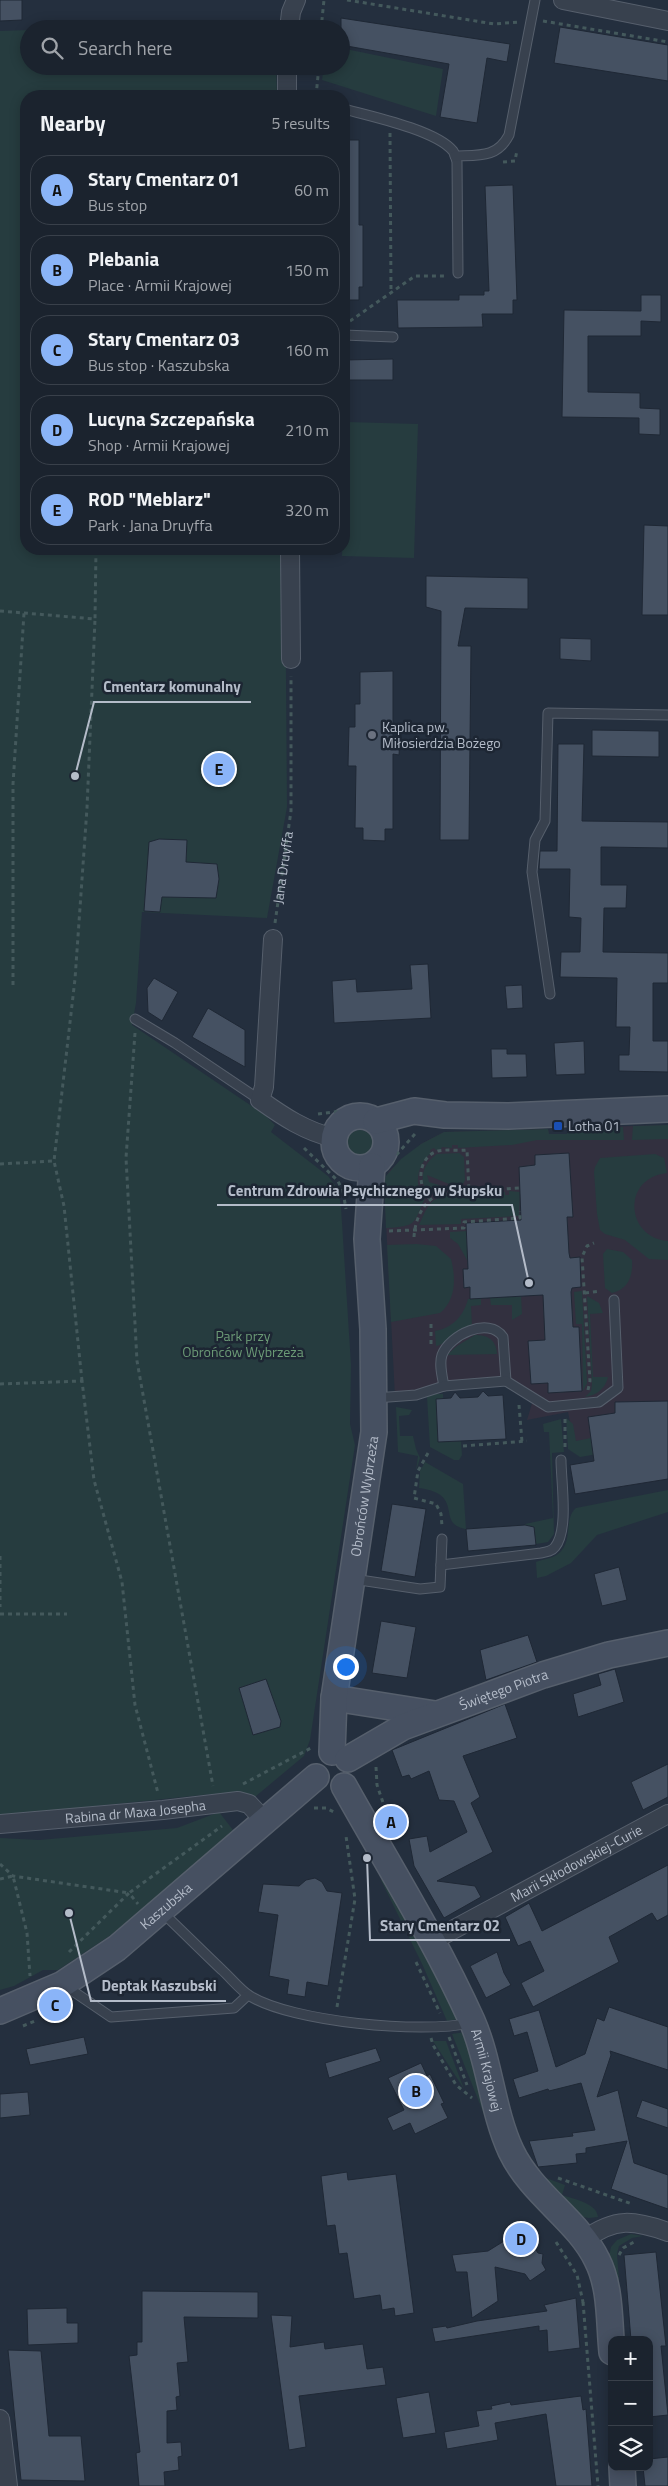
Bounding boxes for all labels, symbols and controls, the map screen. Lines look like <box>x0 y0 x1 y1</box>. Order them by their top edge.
search box <box>20 20 350 75</box>
text: Search here <box>78 33 172 62</box>
icon: search <box>38 34 66 62</box>
text: Nearby <box>40 107 105 139</box>
text: 5 results <box>271 111 330 135</box>
text: Stary Cmentarz 01 <box>88 164 240 193</box>
text: A <box>52 178 62 202</box>
text: 60 m <box>294 178 329 202</box>
text: Bus stop <box>88 193 147 217</box>
text: Plebania <box>88 244 159 273</box>
text: B <box>52 258 62 282</box>
text: 150 m <box>285 258 329 282</box>
text: Place · Armii Krajowej <box>88 273 232 297</box>
text: Stary Cmentarz 03 <box>88 324 240 353</box>
text: C <box>53 338 61 362</box>
text: 160 m <box>285 338 329 362</box>
text: Bus stop · Kaszubska <box>88 353 230 377</box>
text: Lucyna Szczepańska <box>88 404 255 433</box>
text: D <box>52 418 62 442</box>
text: 210 m <box>285 418 329 442</box>
text: Shop · Armii Krajowej <box>88 433 230 457</box>
text: ROD "Meblarz" <box>88 484 211 513</box>
text: E <box>53 498 61 522</box>
text: 320 m <box>285 498 329 522</box>
text: Park · Jana Druyffa <box>88 513 213 537</box>
callout: Cmentarz komunalny <box>94 672 251 702</box>
text: Cmentarz komunalny <box>103 675 241 698</box>
place label: Kaplica pw. Miłosierdzia Bożego <box>382 716 501 753</box>
marker: Kaplica pw. Miłosierdzia Bożego <box>366 729 378 741</box>
pin: E <box>203 750 235 788</box>
street label: Jana Druyffa <box>267 830 298 905</box>
place label: Lotha 01 <box>568 1115 620 1136</box>
marker: Lotha 01 <box>552 1120 564 1132</box>
callout: Centrum Zdrowia Psychicznego w Słupsku <box>217 1175 512 1205</box>
text: Centrum Zdrowia Psychicznego w Słupsku <box>228 1179 502 1202</box>
park label: Park przy Obrońców Wybrzeża <box>182 1325 304 1362</box>
street label: Obrońców Wybrzeża <box>344 1435 383 1558</box>
your location <box>333 1654 359 1680</box>
street label: Świętego Piotra <box>456 1663 550 1715</box>
street label: Rabina dr Maxa Josepha <box>64 1794 207 1828</box>
pin: A <box>375 1803 407 1841</box>
street label: Marii Skłodowskiej-Curie <box>507 1819 646 1907</box>
street label: Kaszubska <box>135 1877 196 1934</box>
callout: Stary Cmentarz 02 <box>370 1910 510 1940</box>
text: Stary Cmentarz 02 <box>380 1914 500 1937</box>
callout: Deptak Kaszubski <box>91 1971 226 2001</box>
text: Deptak Kaszubski <box>101 1974 217 1997</box>
pin: C <box>39 1986 71 2024</box>
street label: Armii Krajowej <box>466 2025 508 2114</box>
pin: B <box>400 2072 432 2110</box>
pin: D <box>505 2220 537 2258</box>
map controls <box>608 2336 653 2471</box>
button: + <box>608 2336 653 2381</box>
button: − <box>608 2381 653 2426</box>
button: layers <box>608 2426 653 2471</box>

